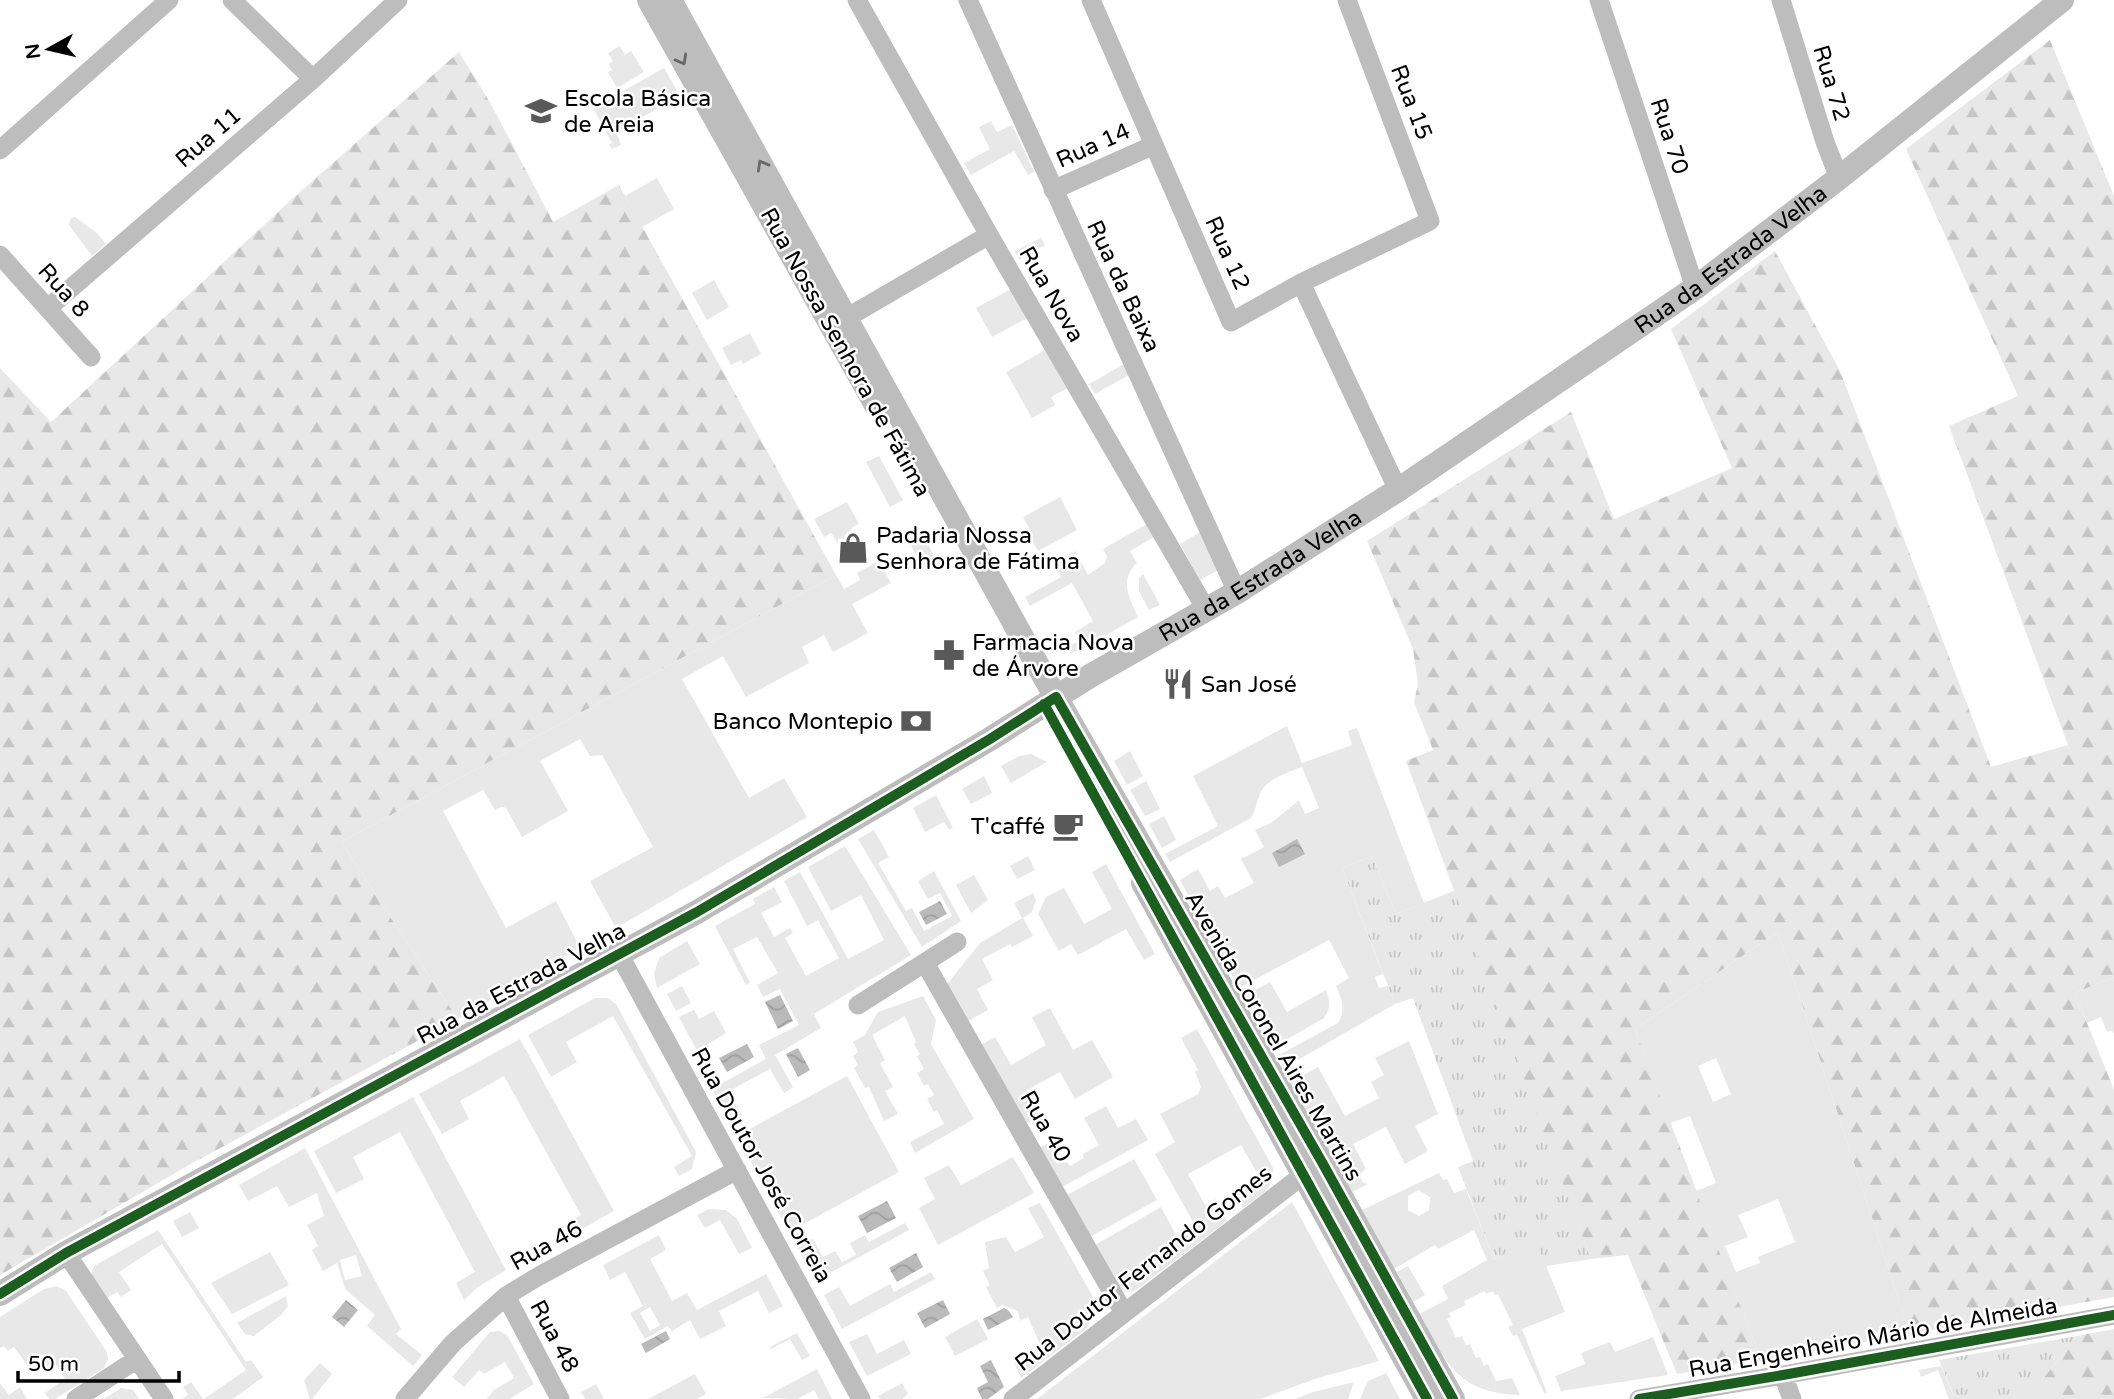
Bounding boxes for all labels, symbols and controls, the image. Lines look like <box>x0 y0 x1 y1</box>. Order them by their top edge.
north arrow <box>14 14 84 84</box>
text: N <box>21 42 45 60</box>
street label: Rua 72 <box>1806 42 1856 125</box>
one-way arrow <box>674 52 687 65</box>
street label: Rua 15 <box>1384 61 1438 144</box>
place label: Escola Básica de Areia <box>564 85 711 139</box>
school or university icon: Escola Básica de Areia <box>524 94 558 128</box>
street label: Rua 70 <box>1644 95 1694 178</box>
street label: Rua 11 <box>170 102 247 174</box>
street label: Rua 14 <box>1052 117 1135 175</box>
one-way arrow <box>757 160 770 172</box>
street label: Rua da Estrada Velha <box>1629 179 1833 340</box>
street label: Rua Nossa Senhora de Fátima <box>754 203 936 502</box>
street label: Rua 12 <box>1198 212 1256 295</box>
street label: Rua da Baixa <box>1080 216 1166 357</box>
street label: Rua Nova <box>1012 241 1090 348</box>
street label: Rua 8 <box>32 258 95 324</box>
street label: Rua da Estrada Velha <box>1154 504 1367 649</box>
place label: Padaria Nossa Senhora de Fátima <box>876 522 1080 576</box>
shop icon: Padaria Nossa Senhora de Fátima <box>836 531 870 565</box>
place label: Farmacia Nova de Árvore <box>972 629 1134 683</box>
pharmacy icon: Farmacia Nova de Árvore <box>932 638 966 672</box>
restaurant icon: San José <box>1161 667 1195 701</box>
place label: San José <box>1201 671 1297 699</box>
bank icon: Banco Montepio <box>899 704 933 738</box>
place label: Banco Montepio <box>713 708 893 736</box>
cafe icon: T'caffé <box>1051 809 1085 843</box>
place label: T'caffé <box>971 813 1045 841</box>
street label: Avenida Coronel Aires Martins <box>1178 887 1368 1186</box>
street label: Rua da Estrada Velha <box>412 917 631 1051</box>
street label: Rua Doutor José Correia <box>685 1043 838 1288</box>
street label: Rua 40 <box>1013 1086 1077 1167</box>
street label: Rua Doutor Fernando Gomes <box>1010 1160 1278 1378</box>
street label: Rua 46 <box>506 1215 587 1277</box>
street label: Rua Engenheiro Mário de Almeida <box>1687 1292 2060 1384</box>
street label: Rua 48 <box>523 1295 585 1378</box>
scale bar <box>18 1340 178 1384</box>
text: 50 m <box>28 1352 79 1377</box>

